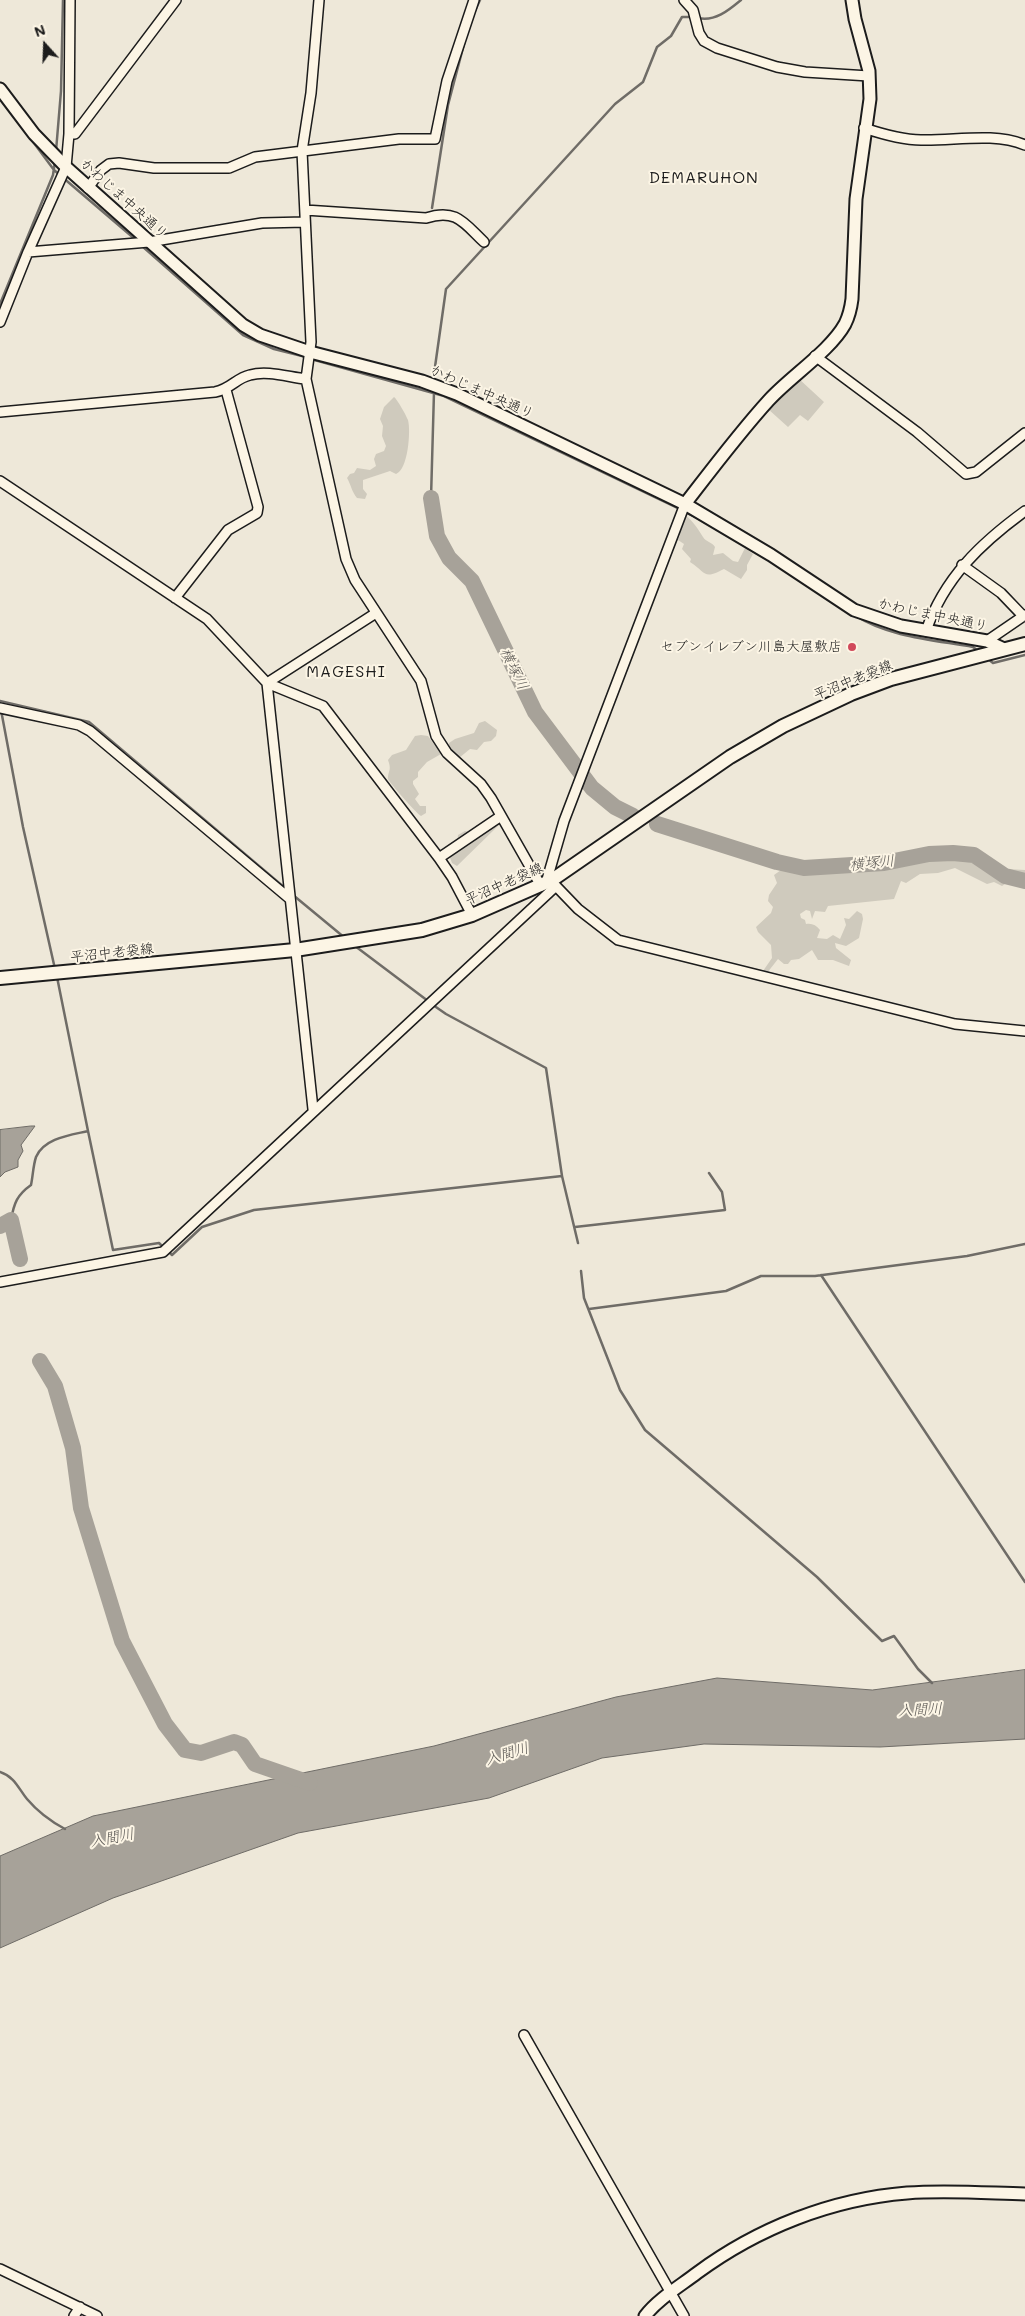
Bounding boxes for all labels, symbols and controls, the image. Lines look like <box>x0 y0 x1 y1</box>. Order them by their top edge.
north arrow <box>20 20 70 70</box>
text: N <box>31 20 48 41</box>
street label: かわじま中央通り <box>77 155 171 243</box>
district label: DEMARUHON <box>648 168 760 188</box>
street label: かわじま中央通り <box>427 362 537 422</box>
street label: かわじま中央通り <box>876 595 990 635</box>
place label: セブンイレブン川島大屋敷店 <box>660 639 842 655</box>
marker: セブンイレブン川島大屋敷店 <box>846 641 858 653</box>
water label: 横塚川 <box>496 645 532 693</box>
street label: 平沼中老袋線 <box>811 656 895 704</box>
district label: MAGESHI <box>305 662 387 682</box>
water label: 横塚川 <box>849 852 895 874</box>
street label: 平沼中老袋線 <box>462 859 546 909</box>
street label: 平沼中老袋線 <box>69 940 155 966</box>
water label: 入間川 <box>897 1700 943 1720</box>
water label: 入間川 <box>483 1739 531 1769</box>
water label: 入間川 <box>88 1825 136 1851</box>

